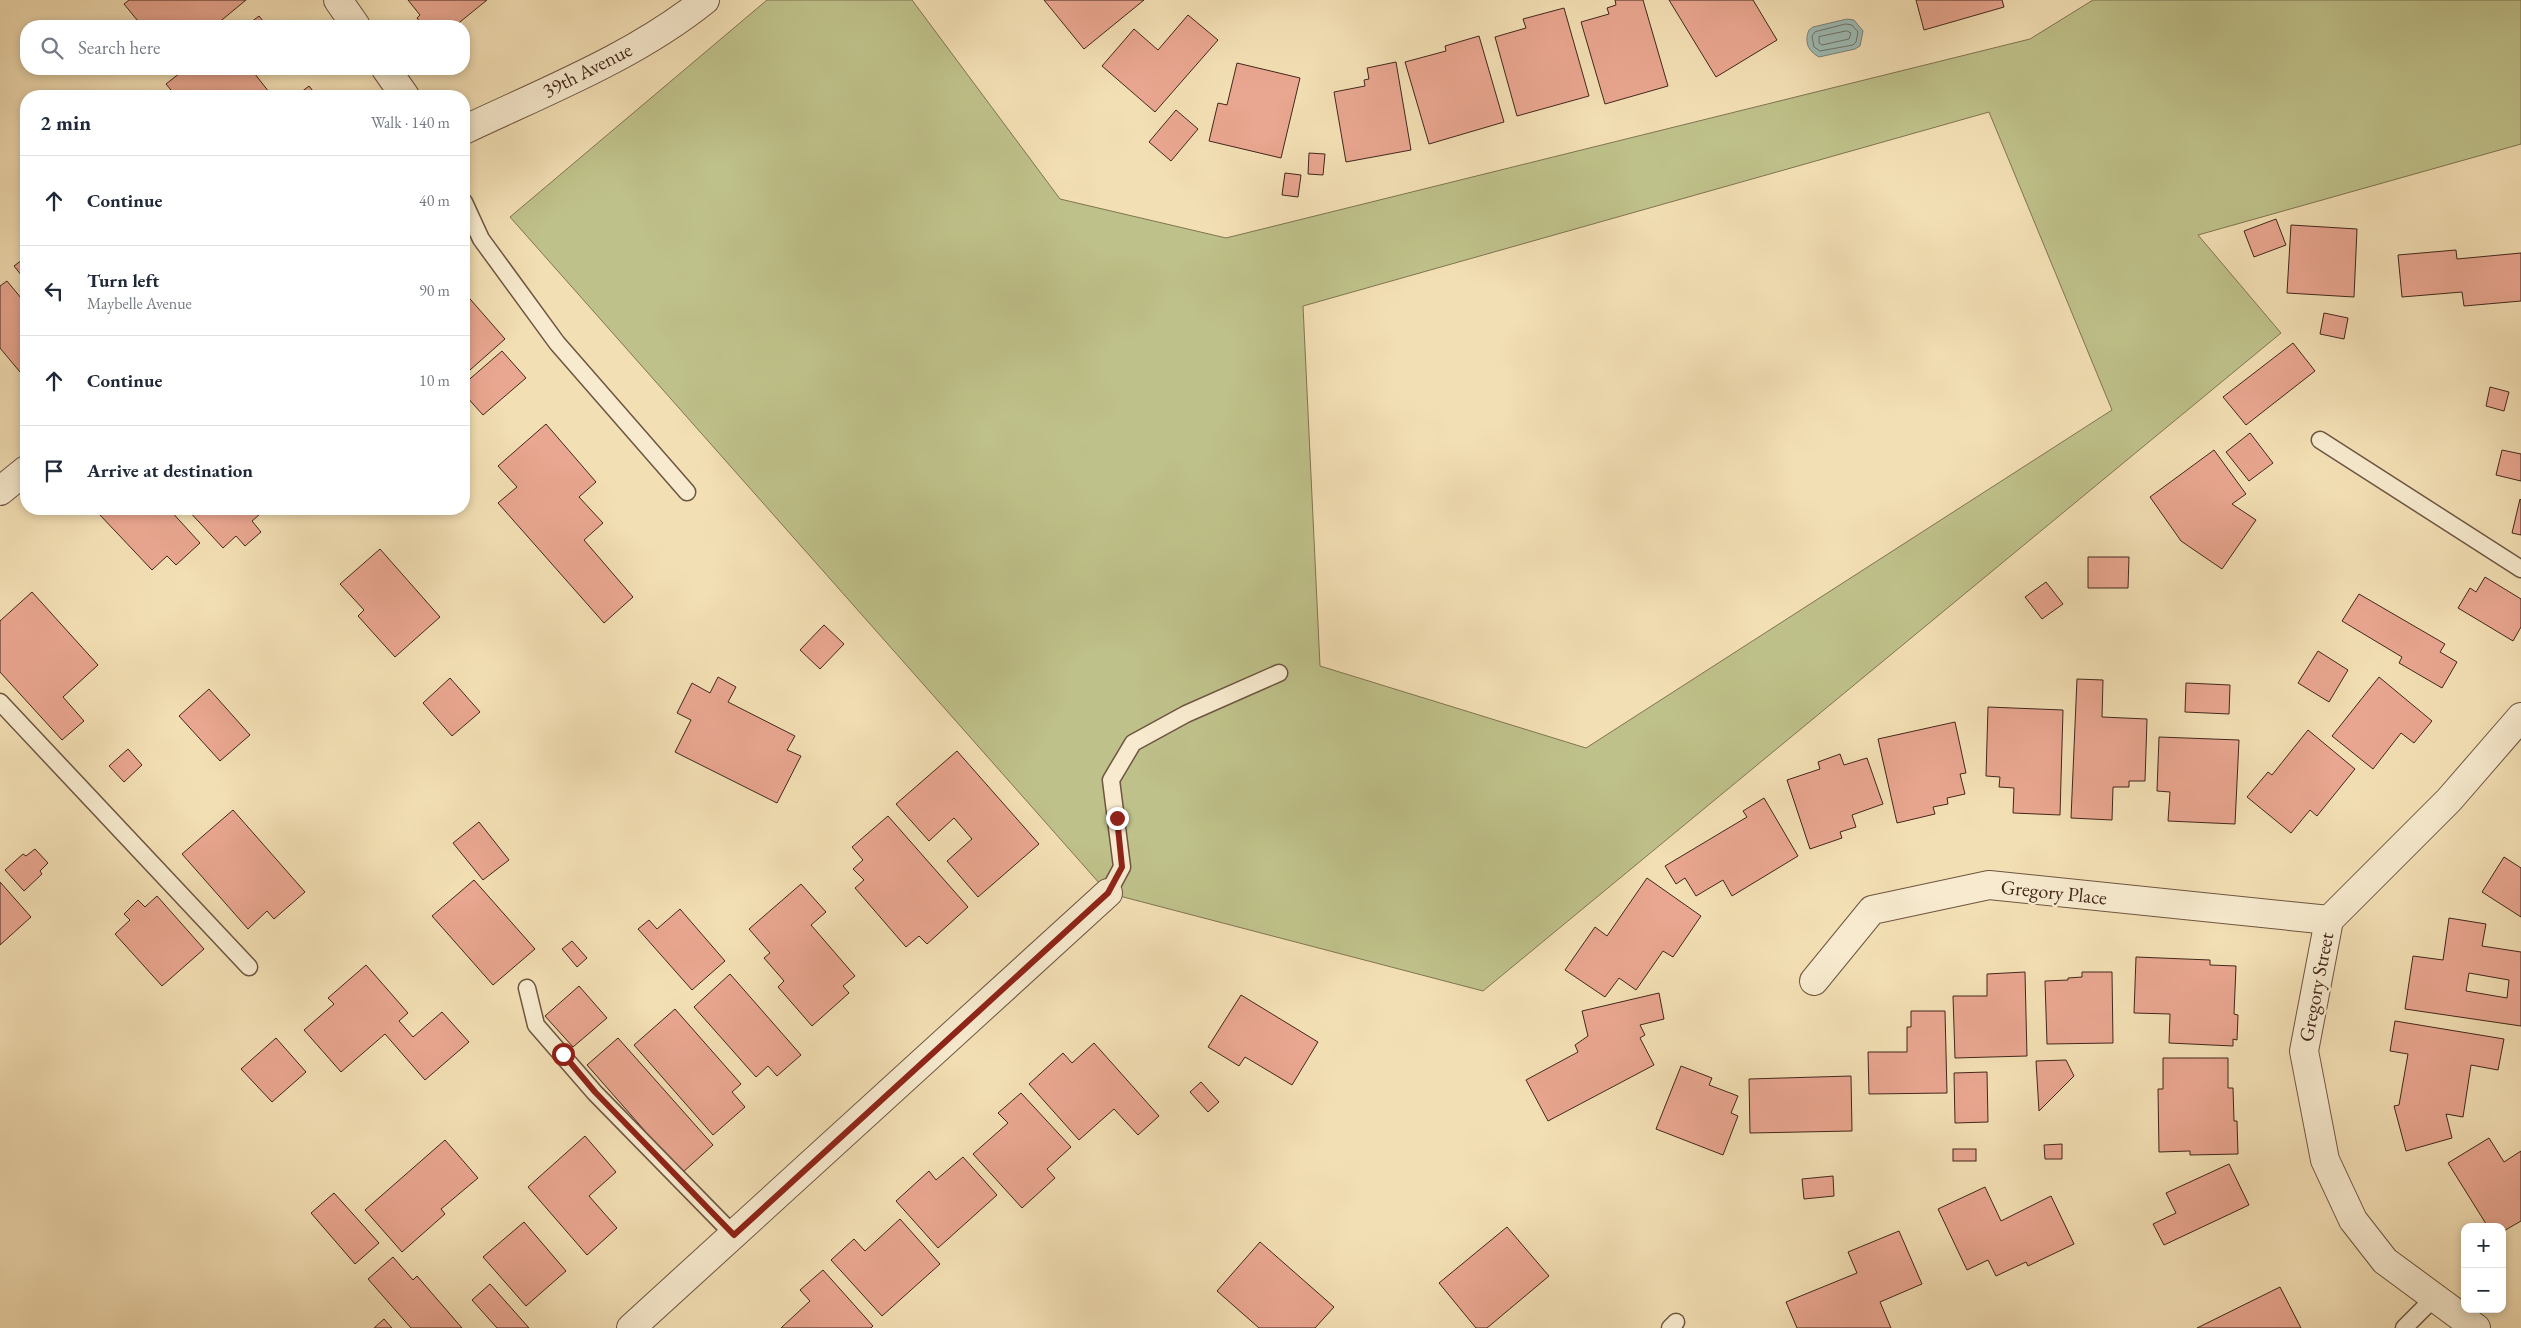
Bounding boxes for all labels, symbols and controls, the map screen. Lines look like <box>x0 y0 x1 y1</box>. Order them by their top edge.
search box <box>20 20 470 75</box>
icon: search <box>38 34 66 62</box>
text: Search here <box>78 35 160 60</box>
street label: 39th Avenue <box>538 36 636 104</box>
text: 2 min <box>40 109 91 136</box>
text: Walk · 140 m <box>371 112 450 133</box>
icon: ahead <box>40 187 68 215</box>
text: Continue <box>87 188 162 213</box>
text: 40 m <box>419 190 450 211</box>
text: Turn left <box>87 268 159 293</box>
icon: left <box>40 277 68 305</box>
text: 90 m <box>419 280 450 301</box>
text: Maybelle Avenue <box>87 293 192 314</box>
icon: ahead <box>40 367 68 395</box>
text: Continue <box>87 368 162 393</box>
text: 10 m <box>419 370 450 391</box>
icon: arrive <box>40 457 68 485</box>
text: Arrive at destination <box>87 458 253 483</box>
route end <box>1106 807 1129 830</box>
street label: Gregory Place <box>2000 874 2108 911</box>
street label: Gregory Street <box>2293 929 2339 1044</box>
route start <box>552 1043 575 1066</box>
map controls <box>2461 1223 2506 1313</box>
button: + <box>2461 1223 2506 1268</box>
button: − <box>2461 1268 2506 1313</box>

